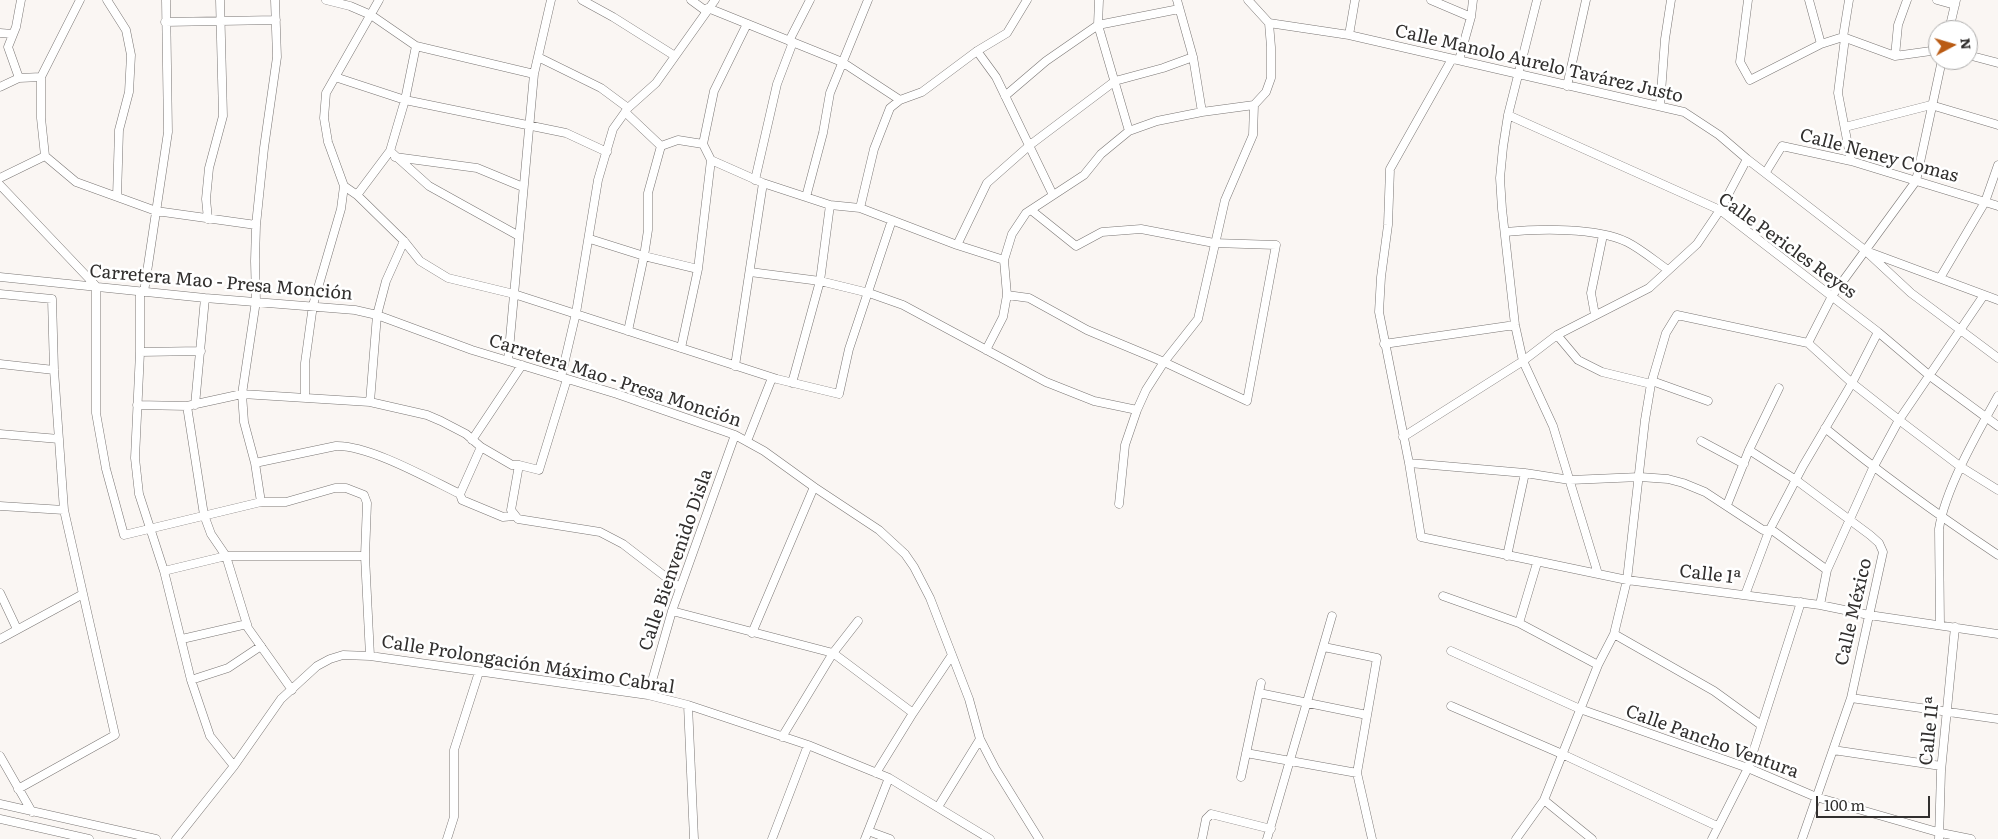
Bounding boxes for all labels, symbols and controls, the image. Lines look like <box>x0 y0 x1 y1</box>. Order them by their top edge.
street label: Calle Manolo Aurelo Tavárez Justo <box>1393 20 1685 108</box>
north arrow <box>1928 20 1978 70</box>
text: N <box>1956 37 1977 50</box>
street label: Calle Neney Comas <box>1797 124 1961 188</box>
street label: Calle Pericles Reyes <box>1714 189 1860 303</box>
street label: Carretera Mao - Presa Monción <box>88 261 354 305</box>
street label: Carretera Mao - Presa Monción <box>486 330 744 432</box>
street label: Calle Bienvenido Disla <box>635 466 717 654</box>
street label: Calle México <box>1831 556 1877 668</box>
street label: Calle 1ª <box>1678 561 1742 589</box>
street label: Calle Prolongación Máximo Cabral <box>380 631 676 699</box>
street label: Calle 11ª <box>1916 695 1944 767</box>
street label: Calle Pancho Ventura <box>1622 701 1802 783</box>
scale bar <box>1818 786 1932 818</box>
text: 100 m <box>1824 793 1865 816</box>

